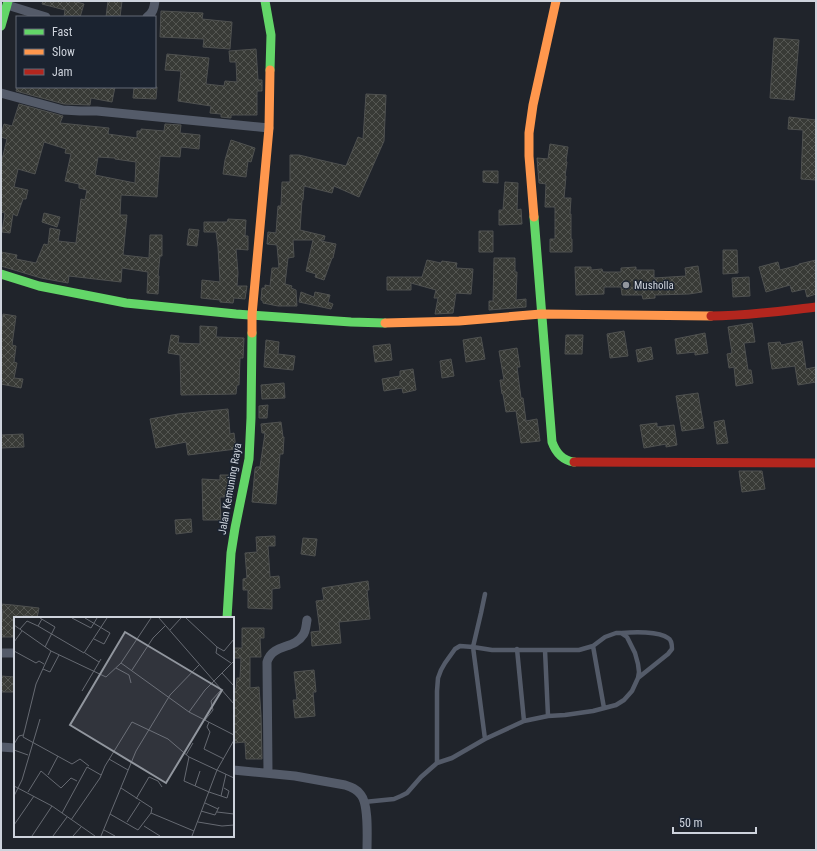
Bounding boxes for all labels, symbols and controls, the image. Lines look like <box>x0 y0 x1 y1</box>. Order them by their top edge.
legend <box>16 16 156 88</box>
text: Fast <box>52 25 73 39</box>
text: Slow <box>52 45 75 59</box>
text: Jam <box>52 65 73 79</box>
place label: Musholla <box>634 279 674 292</box>
marker: Musholla <box>621 280 631 290</box>
street label: Jalan Kemuning Raya <box>216 442 244 536</box>
inset map <box>14 617 234 837</box>
scale bar <box>673 809 756 835</box>
text: 50 m <box>679 816 703 830</box>

